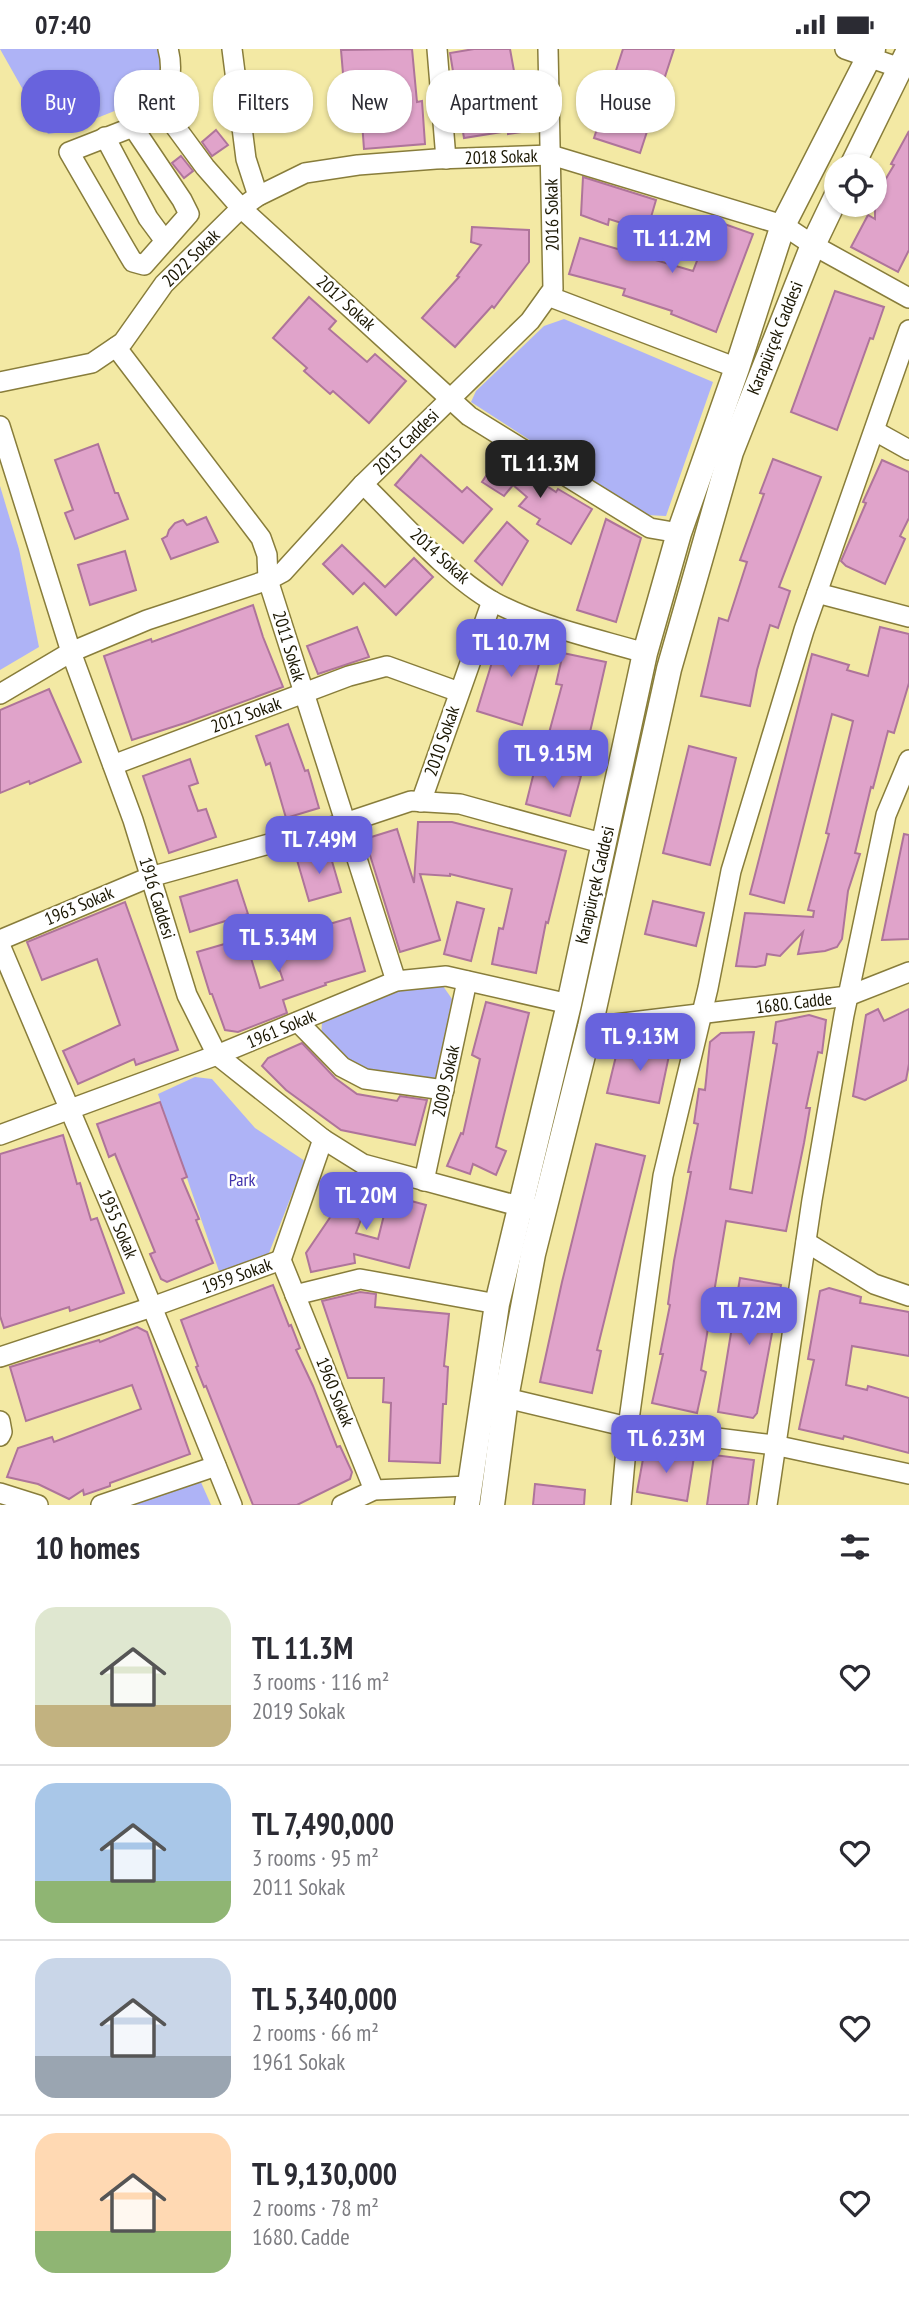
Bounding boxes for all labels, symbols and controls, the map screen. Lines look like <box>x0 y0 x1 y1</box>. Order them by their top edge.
text: 07:40 <box>35 8 91 41</box>
chip: Buy <box>21 70 100 133</box>
chip: Rent <box>114 70 199 133</box>
chip: Filters <box>213 70 313 133</box>
chip: New <box>327 70 412 133</box>
chip: Apartment <box>426 70 562 133</box>
chip: House <box>576 70 675 133</box>
street label: 2018 Sokak <box>464 144 538 169</box>
map controls <box>824 154 887 217</box>
button: locate <box>824 154 887 217</box>
street label: 2016 Sokak <box>539 178 564 252</box>
pin: TL 11.2M <box>600 215 744 275</box>
text: TL 11.2M <box>633 223 711 252</box>
street label: 2022 Sokak <box>157 224 225 292</box>
street label: 2017 Sokak <box>312 270 381 335</box>
street label: Karapürçek Caddesi <box>741 278 808 398</box>
street label: 2015 Caddesi <box>368 404 444 480</box>
pin: TL 11.3M <box>468 441 612 500</box>
text: TL 11.3M <box>501 448 579 477</box>
street label: 2014 Sokak <box>406 523 475 589</box>
street label: 2011 Sokak <box>268 608 311 684</box>
pin: TL 10.7M <box>439 619 583 679</box>
text: TL 10.7M <box>472 627 550 656</box>
street label: 2012 Sokak <box>208 691 284 738</box>
street label: 2010 Sokak <box>419 703 464 779</box>
pin: TL 9.15M <box>481 731 625 790</box>
text: TL 9.15M <box>514 738 592 767</box>
pin: TL 7.49M <box>247 817 391 876</box>
text: TL 7.49M <box>281 824 357 853</box>
street label: Karapürçek Caddesi <box>570 824 619 946</box>
street label: 1916 Caddesi <box>134 854 181 942</box>
street label: 1963 Sokak <box>41 881 117 930</box>
pin: TL 5.34M <box>206 915 350 974</box>
text: TL 5.34M <box>239 922 317 951</box>
street label: 1680. Cadde <box>755 986 833 1019</box>
street label: 1961 Sokak <box>243 1004 319 1053</box>
pin: TL 9.13M <box>568 1013 712 1073</box>
text: TL 9.13M <box>601 1021 679 1050</box>
street label: 2009 Sokak <box>427 1043 464 1119</box>
park label: Park <box>229 1168 255 1191</box>
pin: TL 20M <box>309 1173 423 1232</box>
text: TL 20M <box>335 1180 397 1209</box>
street label: 1955 Sokak <box>94 1186 143 1262</box>
street label: 1959 Sokak <box>199 1252 275 1299</box>
pin: TL 7.2M <box>684 1287 814 1347</box>
text: TL 7.2M <box>717 1295 781 1324</box>
street label: 1960 Sokak <box>311 1354 360 1430</box>
pin: TL 6.23M <box>594 1415 738 1475</box>
text: TL 6.23M <box>627 1423 705 1452</box>
text: 10 homes <box>35 1528 140 1567</box>
icon: filters <box>836 1528 874 1566</box>
text: TL 11.3M <box>252 1628 353 1667</box>
icon: home <box>91 1635 175 1719</box>
icon: heart <box>836 1658 874 1696</box>
text: 3 rooms · 116 m² <box>252 1667 389 1696</box>
text: 2019 Sokak <box>252 1696 345 1725</box>
text: TL 7,490,000 <box>252 1804 394 1843</box>
icon: home <box>91 1811 175 1895</box>
icon: heart <box>836 1834 874 1872</box>
text: 3 rooms · 95 m² <box>252 1843 379 1872</box>
text: 2011 Sokak <box>252 1872 345 1901</box>
text: TL 5,340,000 <box>252 1979 397 2018</box>
icon: home <box>91 1986 175 2070</box>
icon: heart <box>836 2009 874 2047</box>
text: 2 rooms · 66 m² <box>252 2018 379 2047</box>
text: 1961 Sokak <box>252 2047 345 2076</box>
text: TL 9,130,000 <box>252 2154 397 2193</box>
icon: home <box>91 2161 175 2245</box>
icon: heart <box>836 2184 874 2222</box>
text: 2 rooms · 78 m² <box>252 2193 379 2222</box>
text: 1680. Cadde <box>252 2222 350 2251</box>

